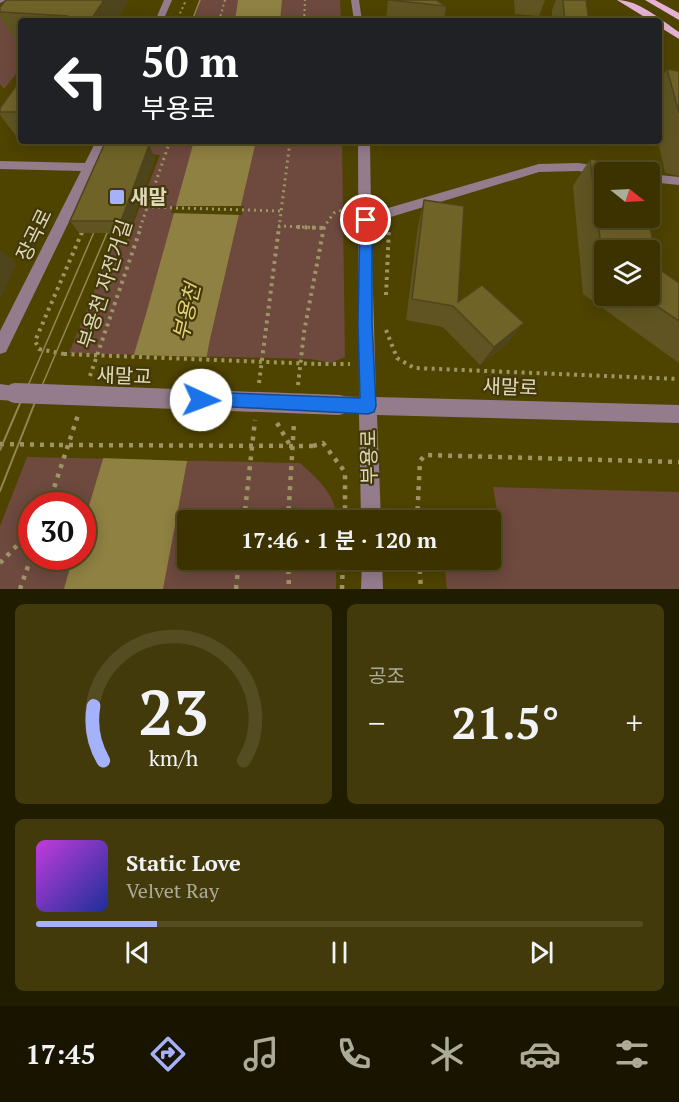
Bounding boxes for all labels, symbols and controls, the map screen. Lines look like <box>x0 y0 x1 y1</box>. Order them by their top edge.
text: 50 m <box>141 33 239 89</box>
icon: left <box>42 42 120 120</box>
text: 부용로 <box>141 90 216 126</box>
north arrow <box>594 162 660 228</box>
map controls <box>594 162 660 306</box>
place label: 새말 <box>130 183 167 210</box>
marker: 새말 <box>108 188 126 206</box>
pin <box>340 194 391 245</box>
icon: arrive <box>349 203 382 236</box>
street label: 장곡로 <box>9 204 58 266</box>
street label: 부용천 자전거길 <box>71 216 138 352</box>
button: layers <box>594 240 660 306</box>
water label: 부용천 <box>166 278 207 343</box>
street label: 새말교 <box>96 361 152 390</box>
position arrow <box>169 368 233 432</box>
street label: 새말로 <box>482 372 538 401</box>
street label: 부용로 <box>355 429 382 485</box>
speed limit sign: 30 <box>18 492 96 570</box>
text: 17:46 · 1 분 · 120 m <box>241 525 437 554</box>
text: 공조 <box>368 662 405 689</box>
text: 23 <box>138 670 209 753</box>
text: 21.5° <box>451 692 560 752</box>
text: − <box>368 701 386 744</box>
text: + <box>625 701 643 744</box>
text: km/h <box>149 744 199 772</box>
text: Static Love <box>126 848 241 877</box>
text: Velvet Ray <box>126 877 219 904</box>
icon: previous <box>121 936 154 969</box>
icon: pause <box>323 936 356 969</box>
icon: next <box>525 936 558 969</box>
icon: directions <box>147 1033 189 1075</box>
icon: music <box>240 1033 282 1075</box>
icon: phone <box>333 1033 375 1075</box>
icon: climate <box>426 1033 468 1075</box>
icon: car <box>519 1033 561 1075</box>
icon: filters <box>611 1033 653 1075</box>
text: 17:45 <box>25 1036 96 1072</box>

